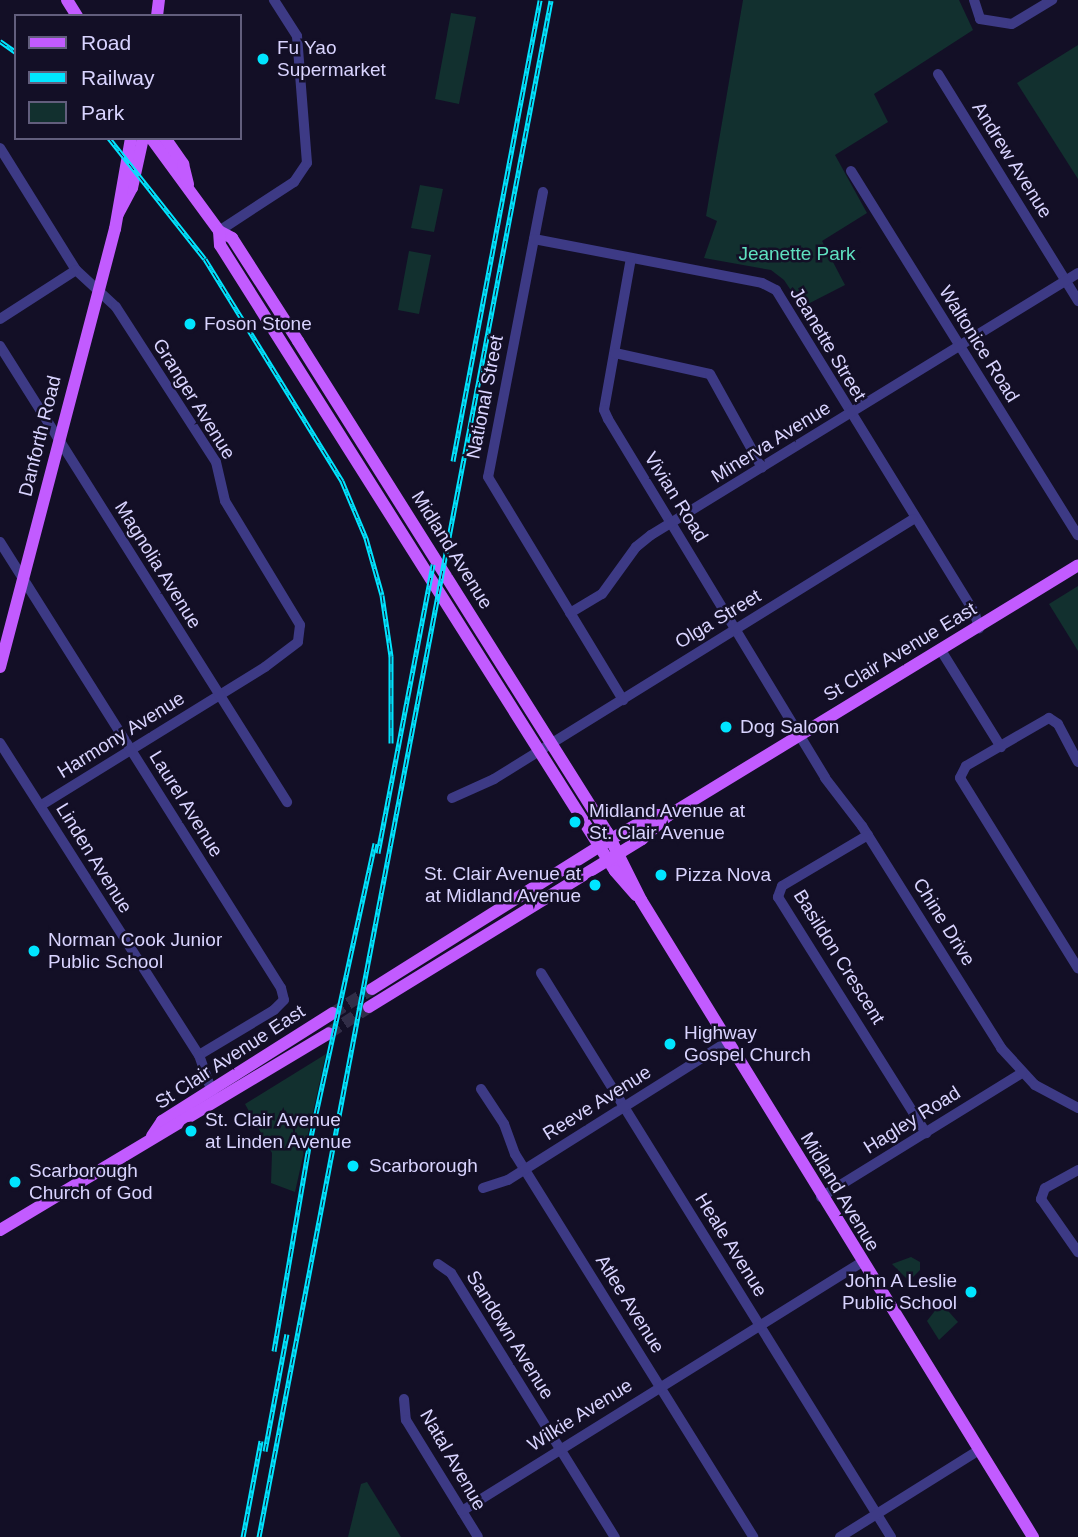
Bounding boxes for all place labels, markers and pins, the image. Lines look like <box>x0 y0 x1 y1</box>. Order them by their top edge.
place label: Fu Yao Supermarket <box>277 37 386 81</box>
marker: Fu Yao Supermarket <box>255 51 271 67</box>
place label: Foson Stone <box>204 313 312 335</box>
marker: Foson Stone <box>182 316 198 332</box>
place label: Dog Saloon <box>740 716 839 738</box>
marker: Dog Saloon <box>718 719 734 735</box>
place label: Midland Avenue at St. Clair Avenue <box>589 800 746 844</box>
marker: Midland Avenue at St. Clair Avenue <box>567 814 583 830</box>
place label: St. Clair Avenue at at Midland Avenue <box>423 863 581 907</box>
place label: Pizza Nova <box>675 864 771 886</box>
marker: Pizza Nova <box>653 867 669 883</box>
marker: St. Clair Avenue at at Midland Avenue <box>587 877 603 893</box>
place label: Norman Cook Junior Public School <box>48 929 222 973</box>
marker: Norman Cook Junior Public School <box>26 943 42 959</box>
place label: Highway Gospel Church <box>684 1022 811 1066</box>
marker: Highway Gospel Church <box>662 1036 678 1052</box>
place label: St. Clair Avenue at Linden Avenue <box>205 1109 353 1153</box>
marker: St. Clair Avenue at Linden Avenue <box>183 1123 199 1139</box>
place label: Scarborough <box>369 1155 478 1177</box>
marker: Scarborough <box>343 1156 363 1176</box>
place label: Scarborough Church of God <box>29 1160 153 1204</box>
marker: Scarborough Church of God <box>7 1174 23 1190</box>
place label: John A Leslie Public School <box>842 1270 957 1314</box>
marker: John A Leslie Public School <box>963 1284 979 1300</box>

